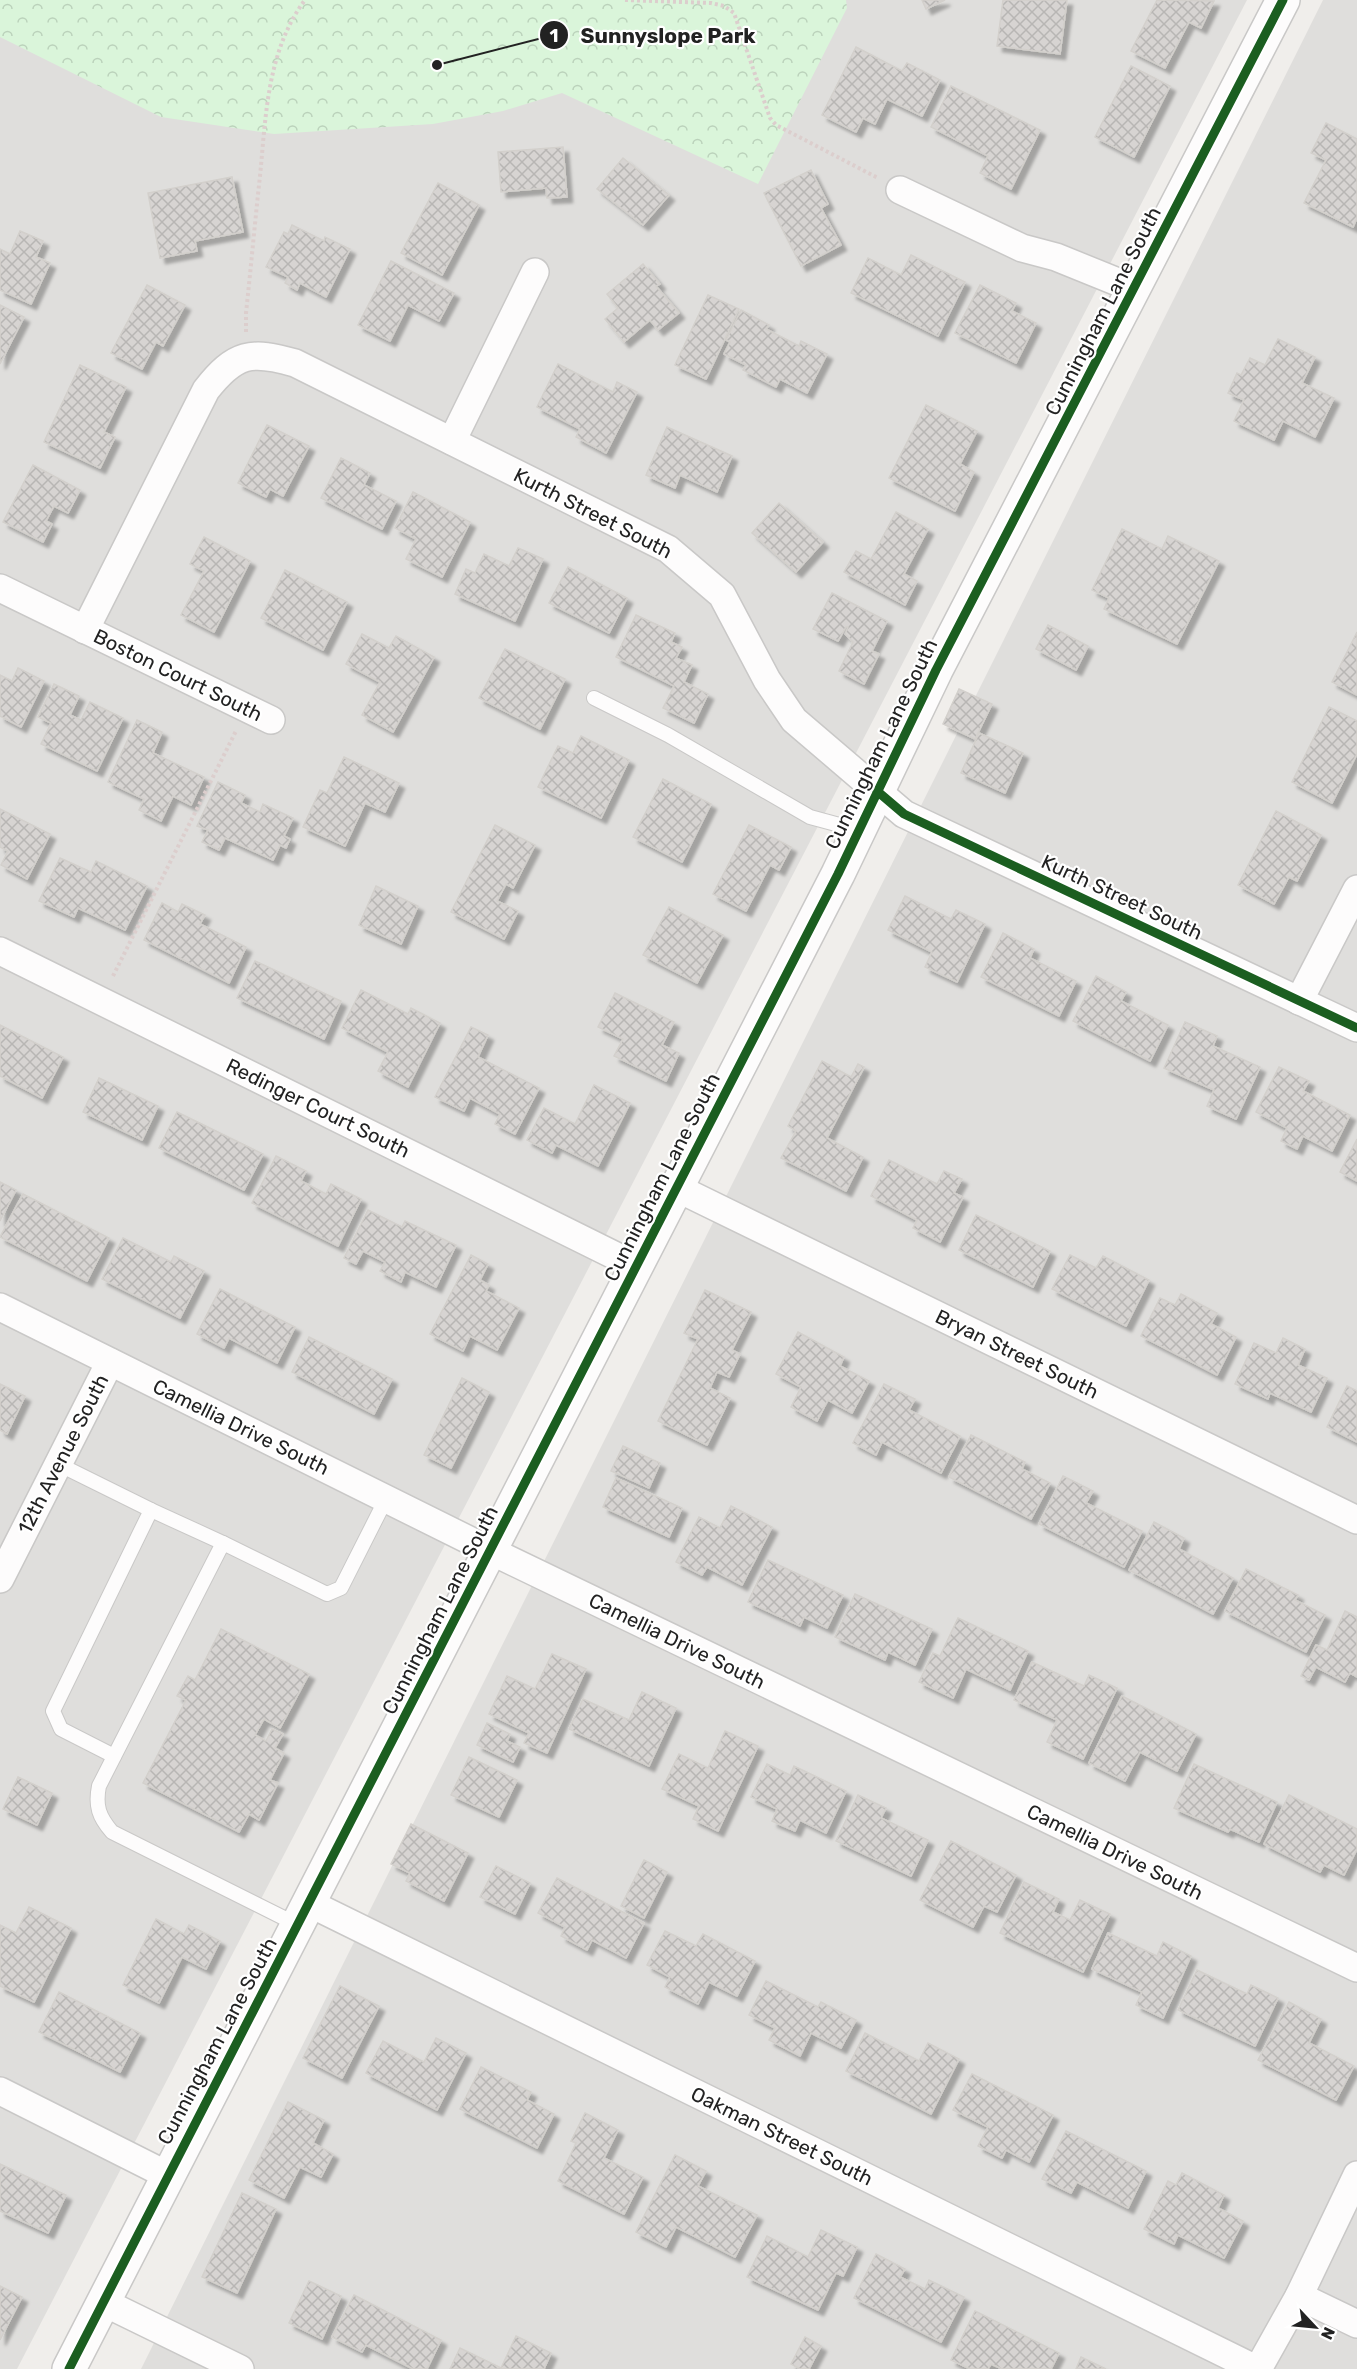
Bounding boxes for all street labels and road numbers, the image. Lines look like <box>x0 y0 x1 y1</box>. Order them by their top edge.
street label: Cunningham Lane South <box>1040 203 1166 419</box>
street label: Kurth Street South <box>510 463 676 563</box>
street label: Boston Court South <box>90 624 266 726</box>
street label: Cunningham Lane South <box>820 635 942 853</box>
street label: Kurth Street South <box>1038 849 1206 945</box>
street label: Redinger Court South <box>222 1053 414 1163</box>
street label: Cunningham Lane South <box>599 1069 725 1285</box>
street label: Bryan Street South <box>932 1304 1102 1404</box>
street label: 12th Avenue South <box>12 1370 114 1538</box>
street label: Camellia Drive South <box>149 1374 333 1480</box>
street label: Cunningham Lane South <box>377 1502 503 1718</box>
street label: Camellia Drive South <box>585 1588 769 1694</box>
street label: Camellia Drive South <box>1023 1799 1207 1905</box>
street label: Cunningham Lane South <box>152 1933 282 2149</box>
street label: Oakman Street South <box>687 2082 877 2190</box>

